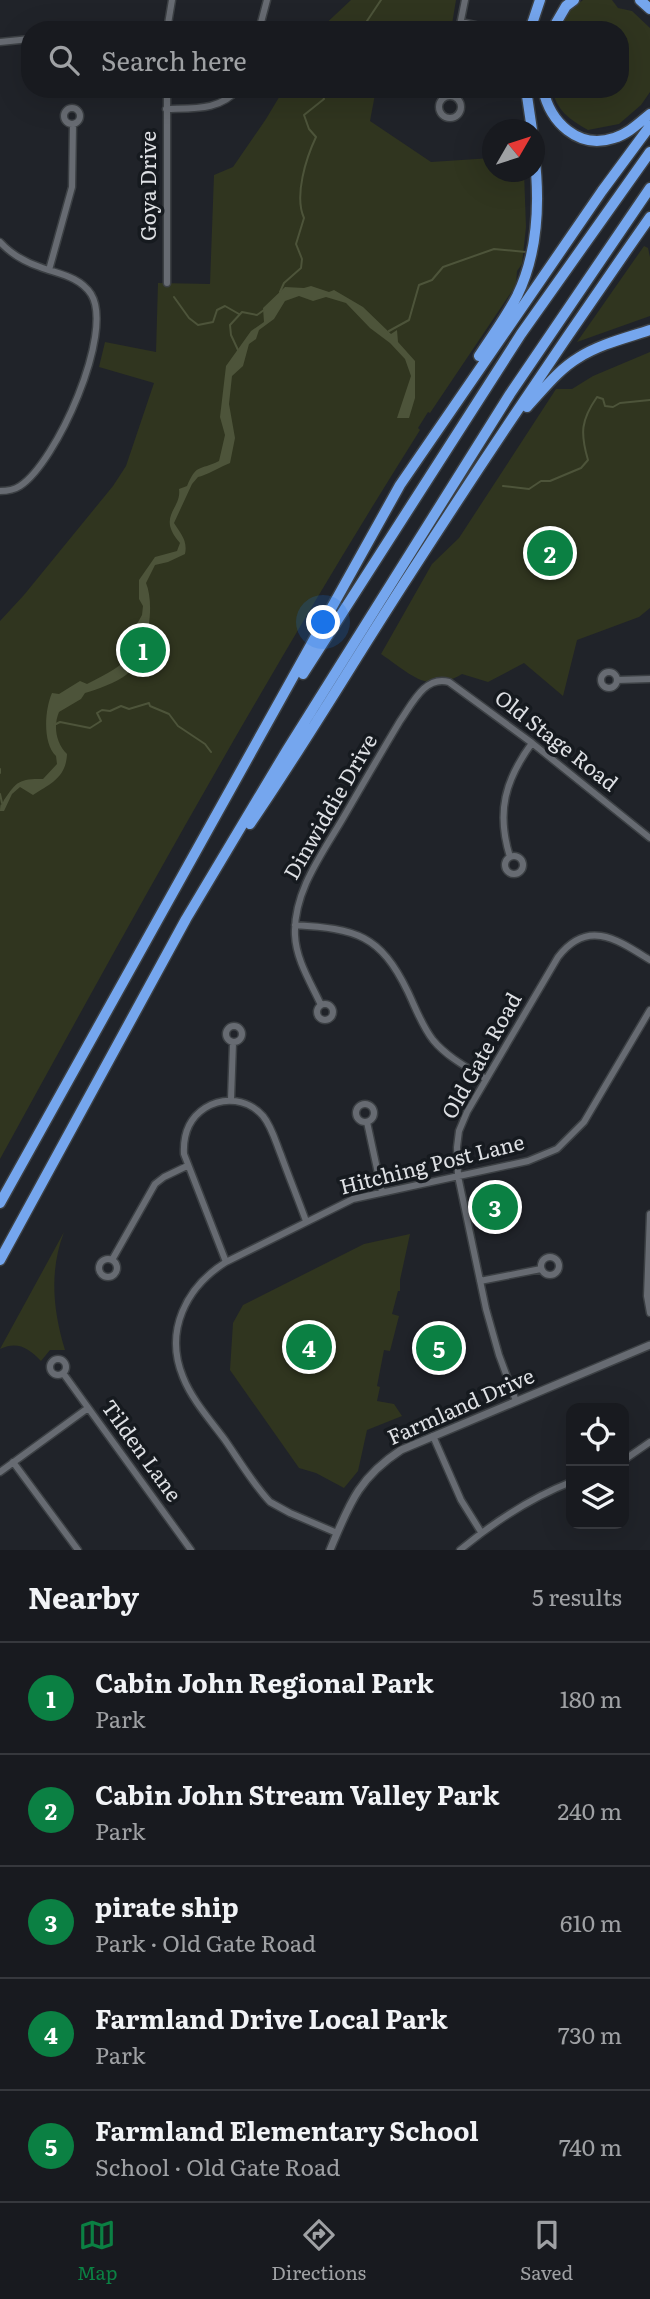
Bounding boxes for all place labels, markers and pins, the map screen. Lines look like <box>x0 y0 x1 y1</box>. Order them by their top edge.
pin: 2 <box>527 527 573 579</box>
pin: 1 <box>120 624 166 676</box>
pin: 3 <box>472 1181 518 1233</box>
pin: 4 <box>286 1321 332 1373</box>
pin: 5 <box>416 1322 462 1374</box>

